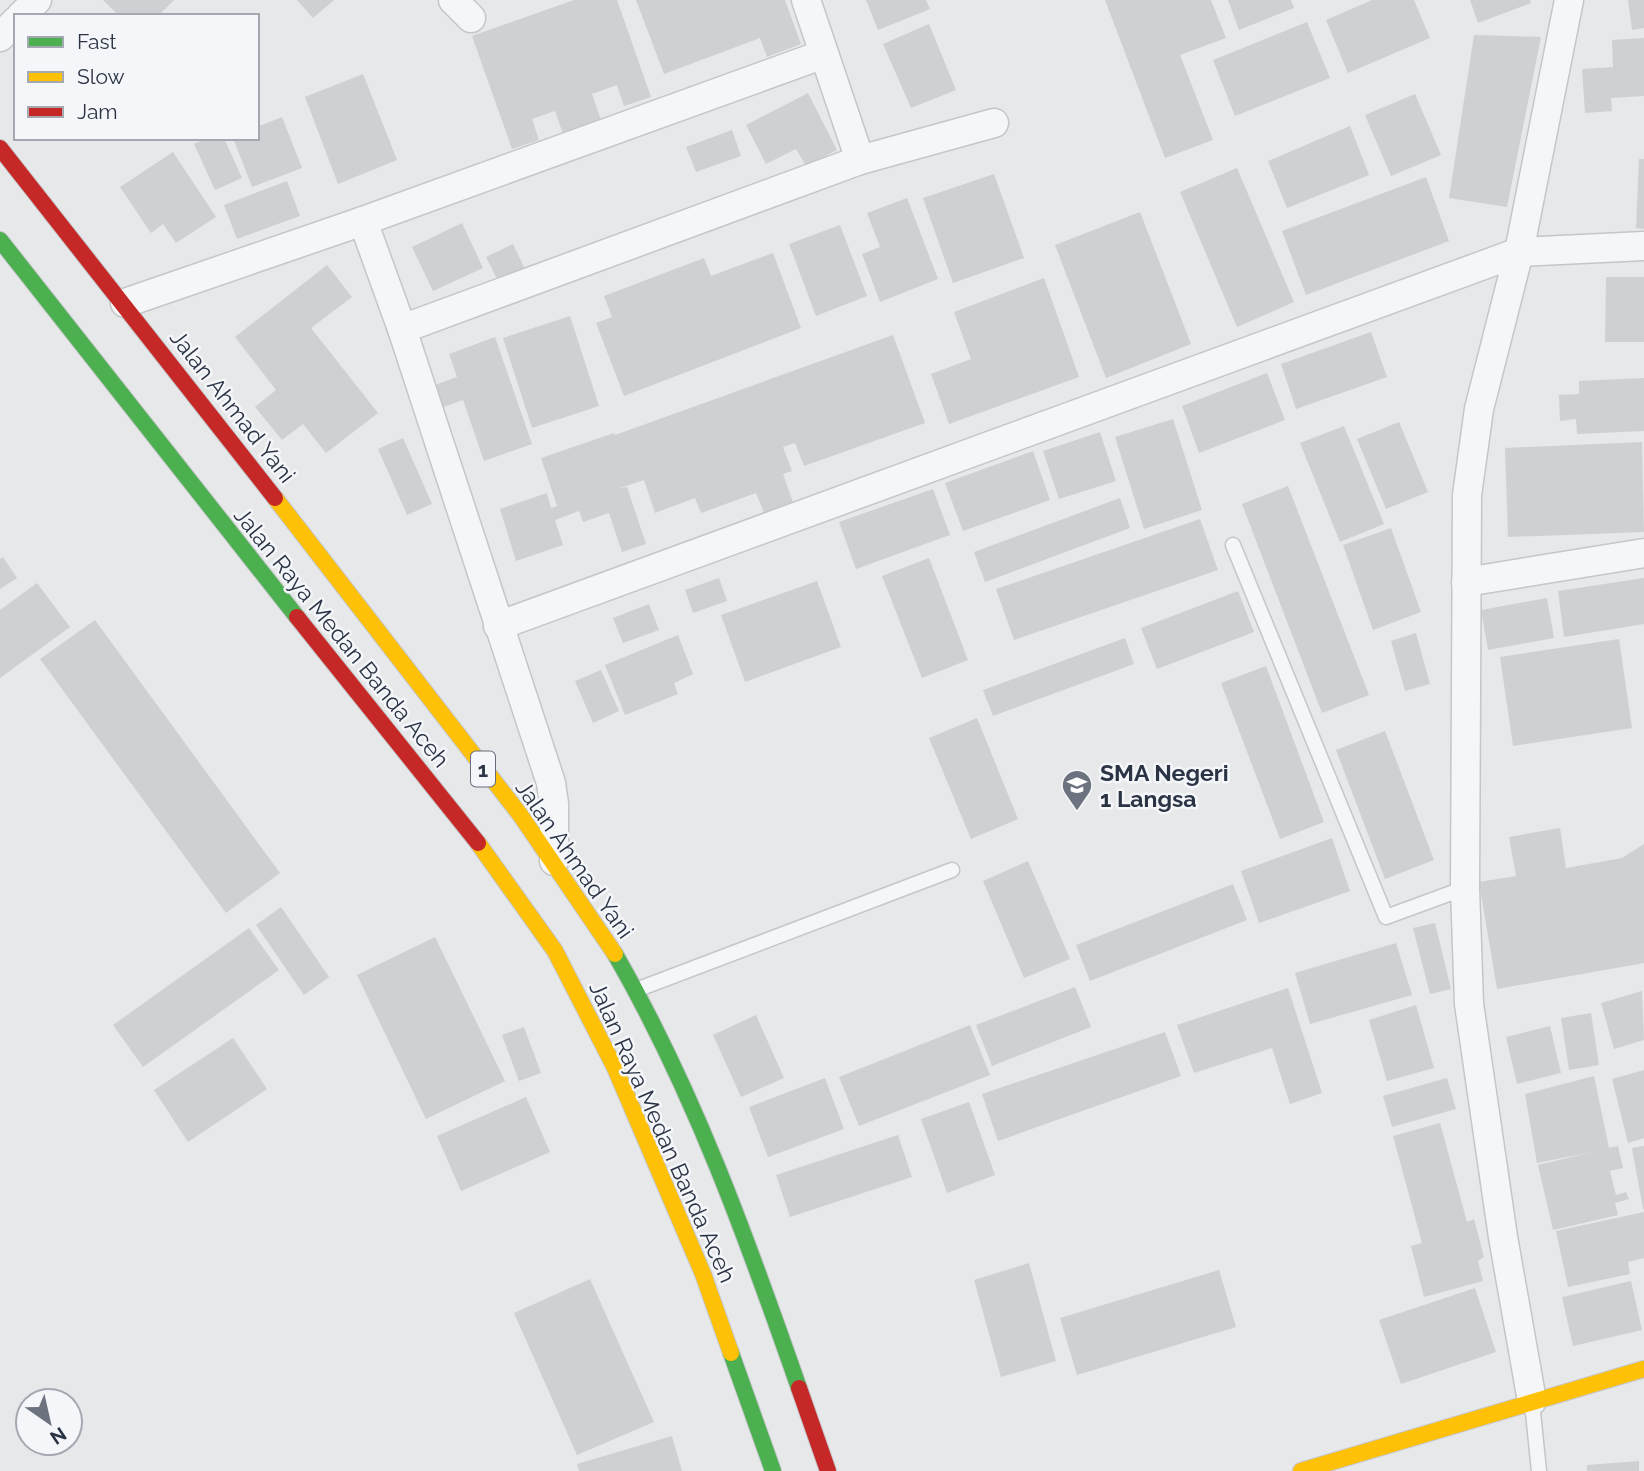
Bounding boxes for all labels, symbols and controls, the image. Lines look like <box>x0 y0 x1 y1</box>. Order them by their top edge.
legend <box>14 14 259 140</box>
text: Fast <box>77 29 117 54</box>
text: Slow <box>77 64 125 89</box>
text: Jam <box>77 99 118 124</box>
street label: Jalan Ahmad Yani <box>165 324 301 488</box>
street label: Jalan Raya Medan Banda Aceh <box>229 502 455 772</box>
road number: 1 <box>471 752 495 786</box>
place label: SMA Negeri 1 Langsa <box>1100 759 1229 812</box>
school or university icon: SMA Negeri 1 Langsa <box>1060 768 1094 812</box>
street label: Jalan Ahmad Yani <box>510 775 640 943</box>
street label: Jalan Raya Medan Banda Aceh <box>584 977 742 1287</box>
north arrow <box>14 1387 84 1457</box>
text: N <box>46 1423 71 1449</box>

